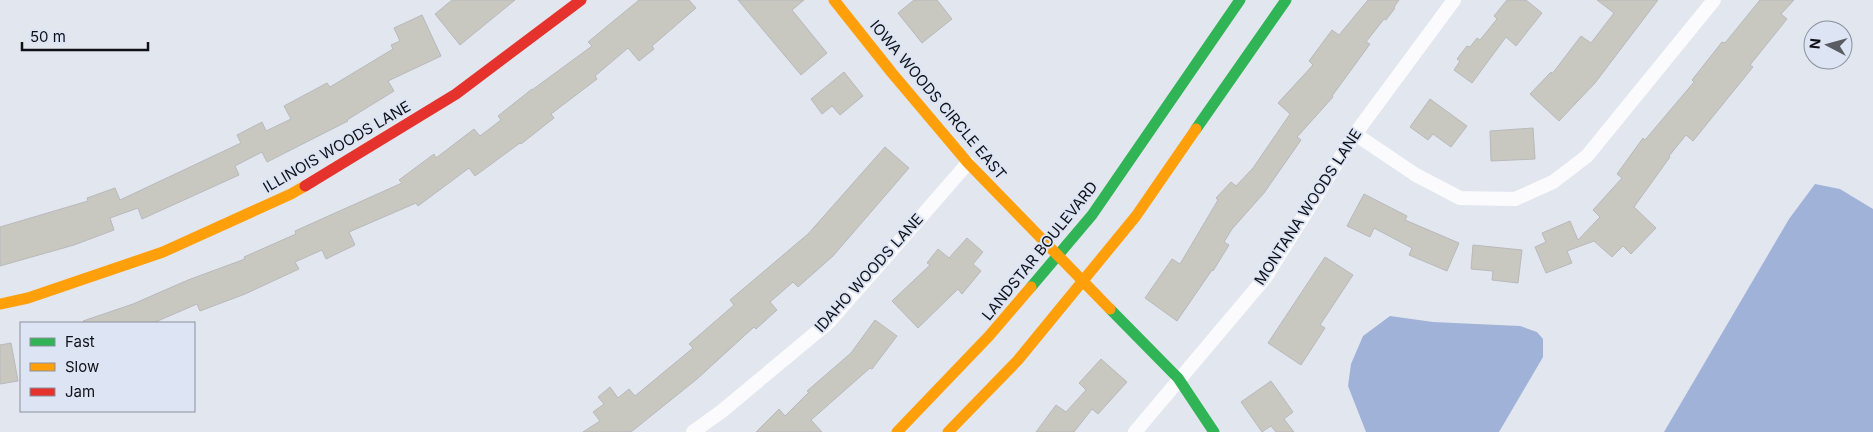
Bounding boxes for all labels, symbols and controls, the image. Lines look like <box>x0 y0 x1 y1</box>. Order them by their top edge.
street label: IOWA WOODS CIRCLE EAST <box>866 16 1011 183</box>
scale bar <box>22 20 149 52</box>
north arrow <box>1803 20 1853 70</box>
text: 50 m <box>30 27 66 46</box>
text: N <box>1806 37 1824 50</box>
street label: ILLINOIS WOODS LANE <box>260 97 414 197</box>
street label: MONTANA WOODS LANE <box>1250 125 1365 288</box>
street label: LANDSTAR BOULEVARD <box>978 177 1102 324</box>
street label: IDAHO WOODS LANE <box>810 209 927 336</box>
legend <box>20 322 195 412</box>
text: Fast <box>65 332 95 351</box>
text: Slow <box>65 357 99 376</box>
text: Jam <box>65 382 95 401</box>

